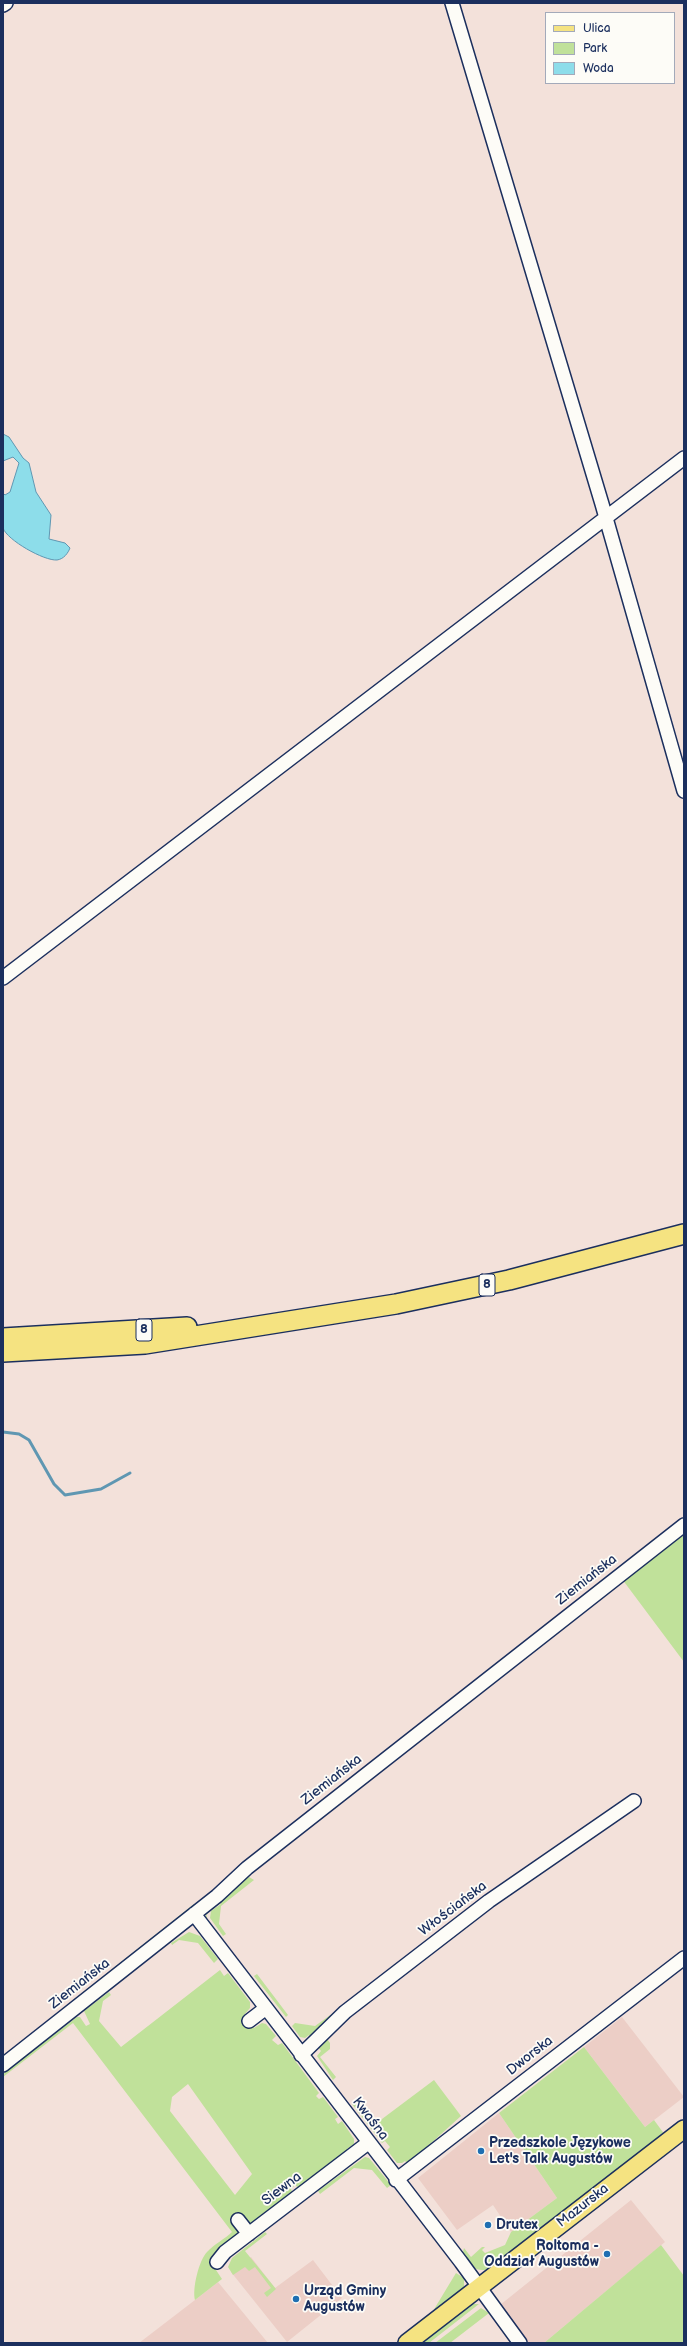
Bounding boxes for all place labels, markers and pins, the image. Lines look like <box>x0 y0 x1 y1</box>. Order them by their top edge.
place label: Przedszkole Językowe Let's Talk Augustów <box>489 2135 631 2168</box>
marker: Przedszkole Językowe Let's Talk Augustów <box>476 2146 486 2156</box>
place label: Drutex <box>496 2217 538 2233</box>
marker: Drutex <box>483 2220 493 2230</box>
place label: Roltoma - Oddział Augustów <box>484 2238 599 2270</box>
marker: Roltoma - Oddział Augustów <box>602 2249 612 2259</box>
place label: Urząd Gminy Augustów <box>304 2283 386 2316</box>
marker: Urząd Gminy Augustów <box>291 2294 301 2304</box>

